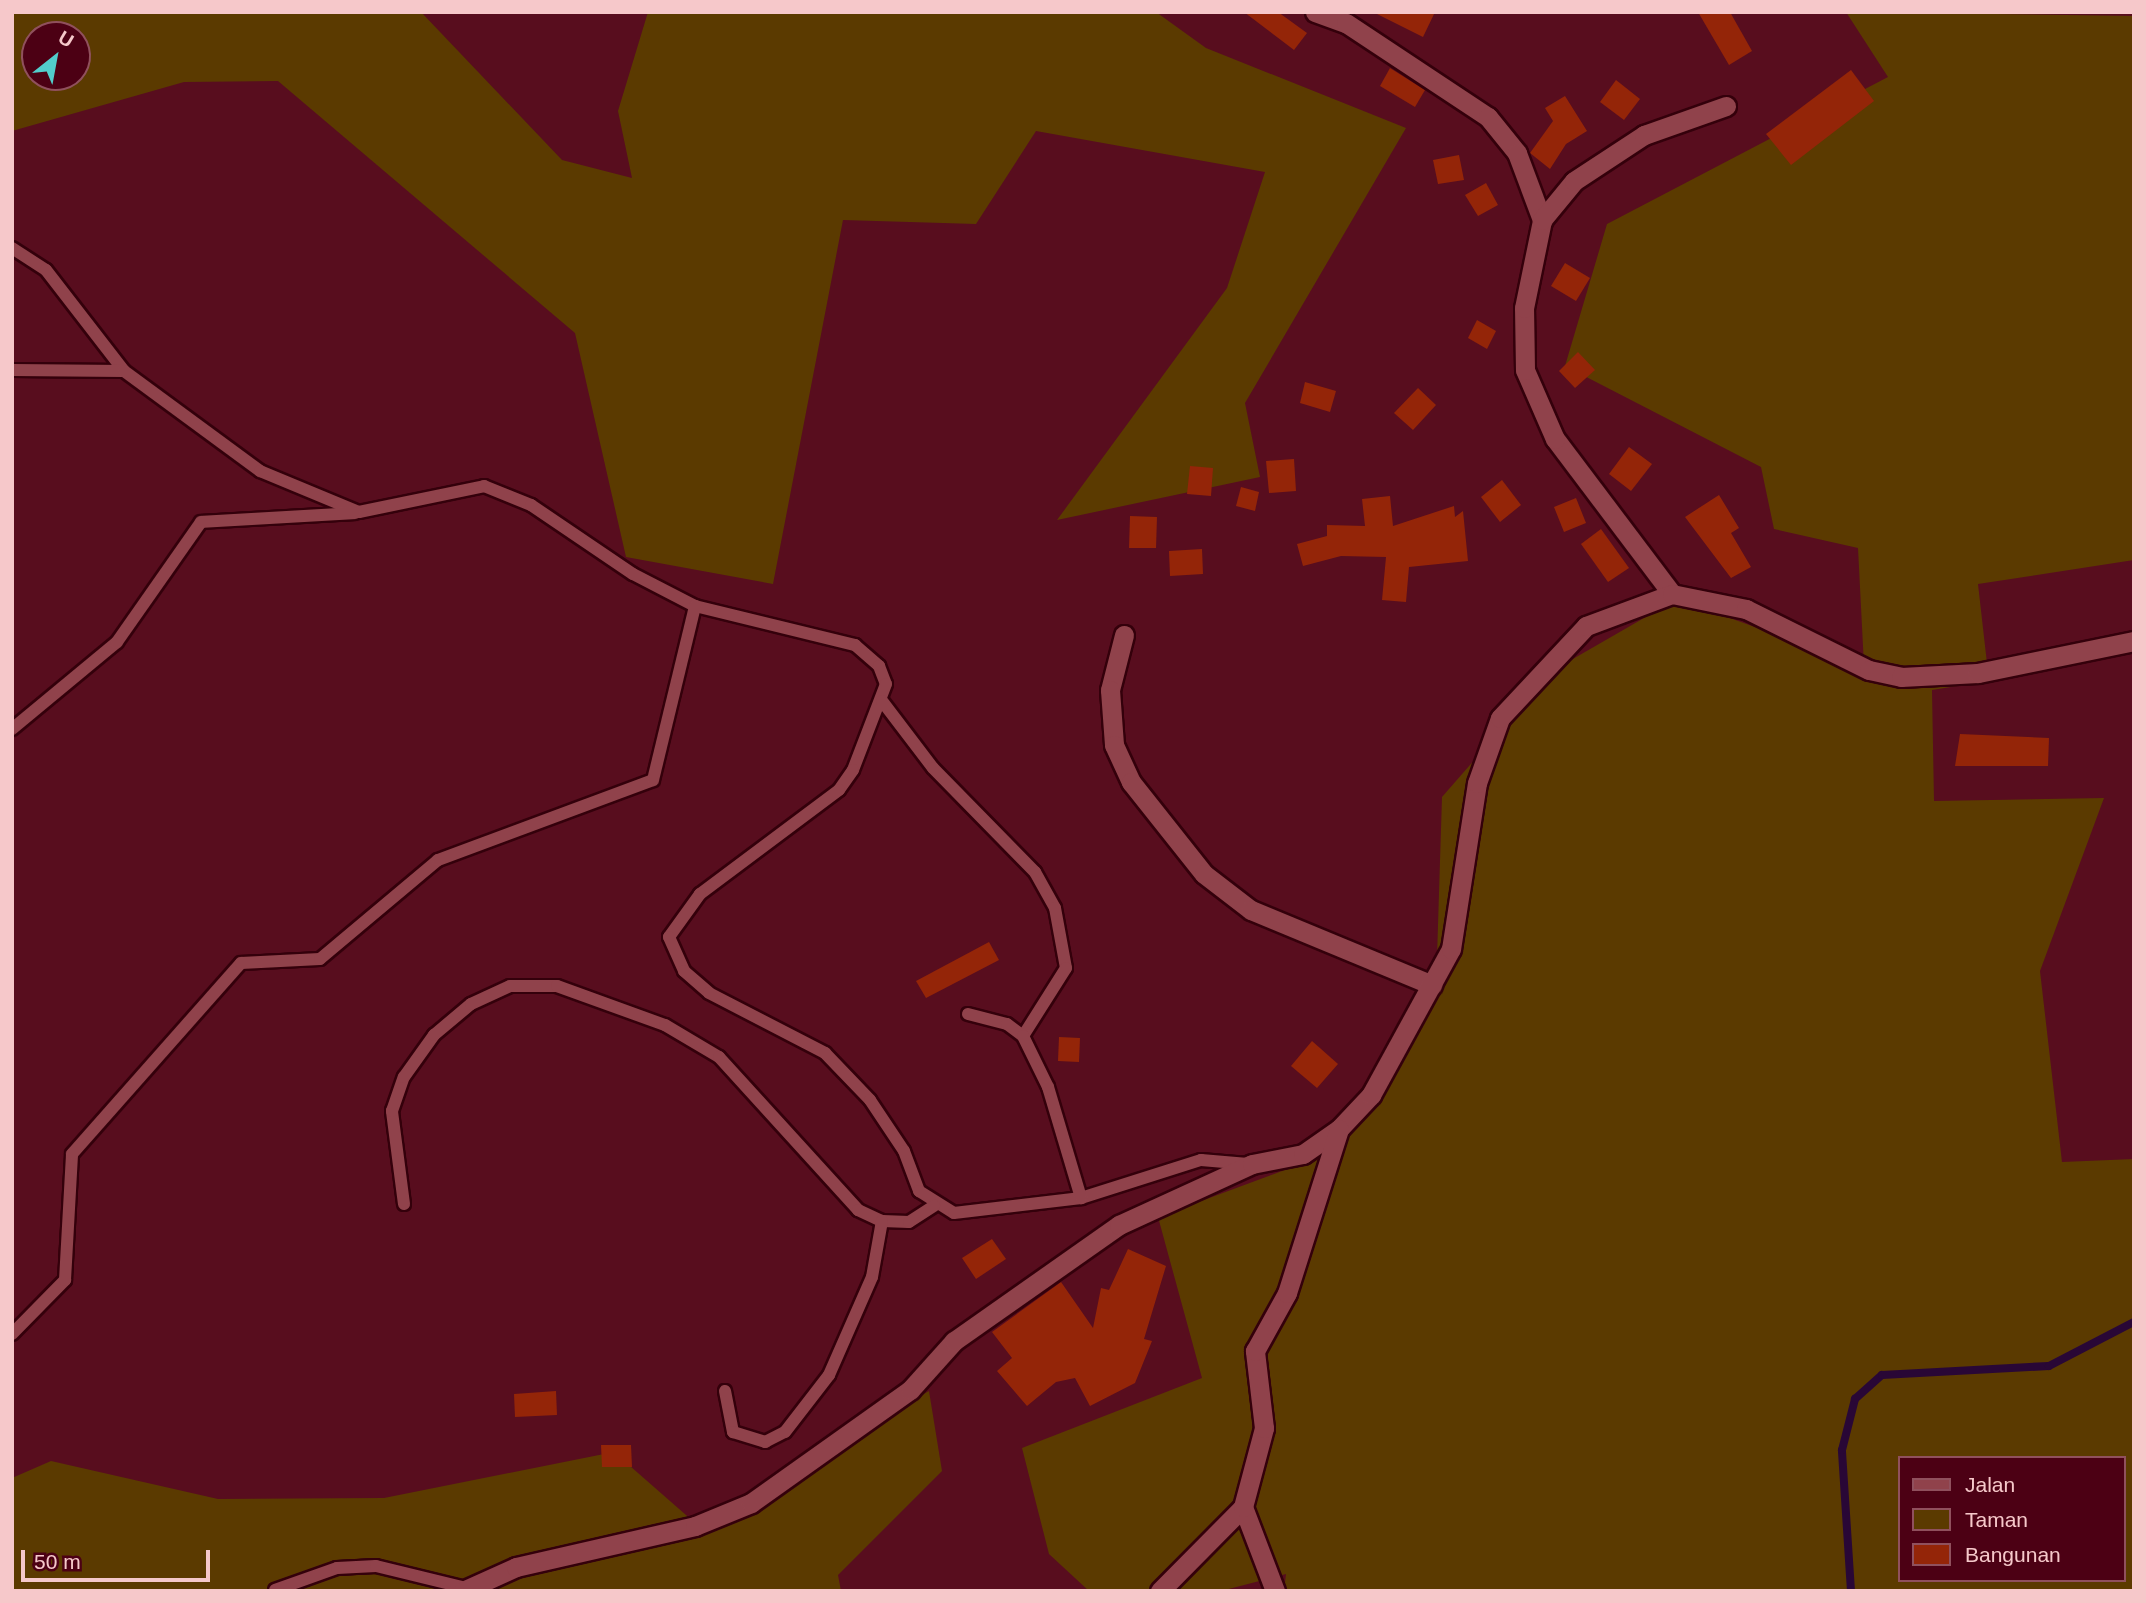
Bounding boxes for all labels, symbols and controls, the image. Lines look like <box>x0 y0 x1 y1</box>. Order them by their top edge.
north arrow <box>21 21 91 91</box>
text: U <box>55 27 77 52</box>
legend <box>1898 1456 2125 1582</box>
text: Jalan <box>1965 1473 2015 1496</box>
text: Taman <box>1965 1508 2028 1531</box>
scale bar <box>24 1536 214 1580</box>
text: Bangunan <box>1965 1543 2061 1566</box>
text: 50 m <box>34 1550 81 1573</box>

